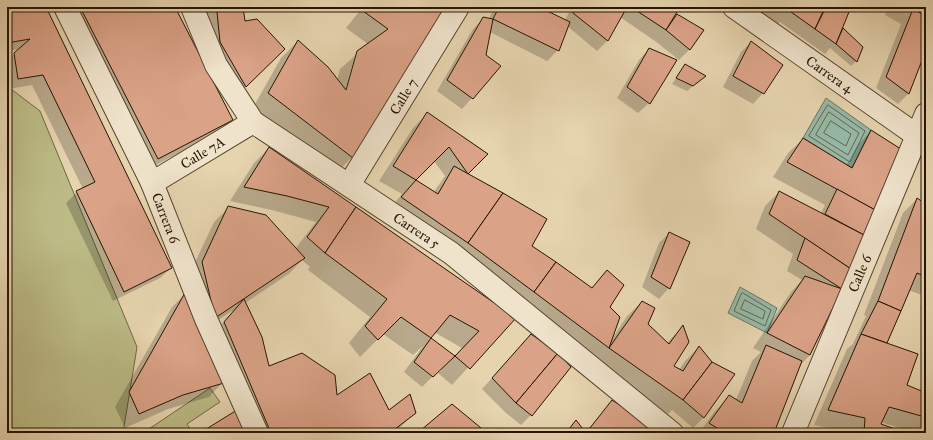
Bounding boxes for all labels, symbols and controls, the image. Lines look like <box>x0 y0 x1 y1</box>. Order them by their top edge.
street label: Carrera 4 <box>803 52 857 98</box>
street label: Calle 7 <box>386 75 421 118</box>
street label: Calle 7A <box>177 133 229 173</box>
street label: Carrera 6 <box>148 190 183 247</box>
street label: Carrera 5 <box>390 209 443 253</box>
street label: Calle 6 <box>845 251 876 295</box>

